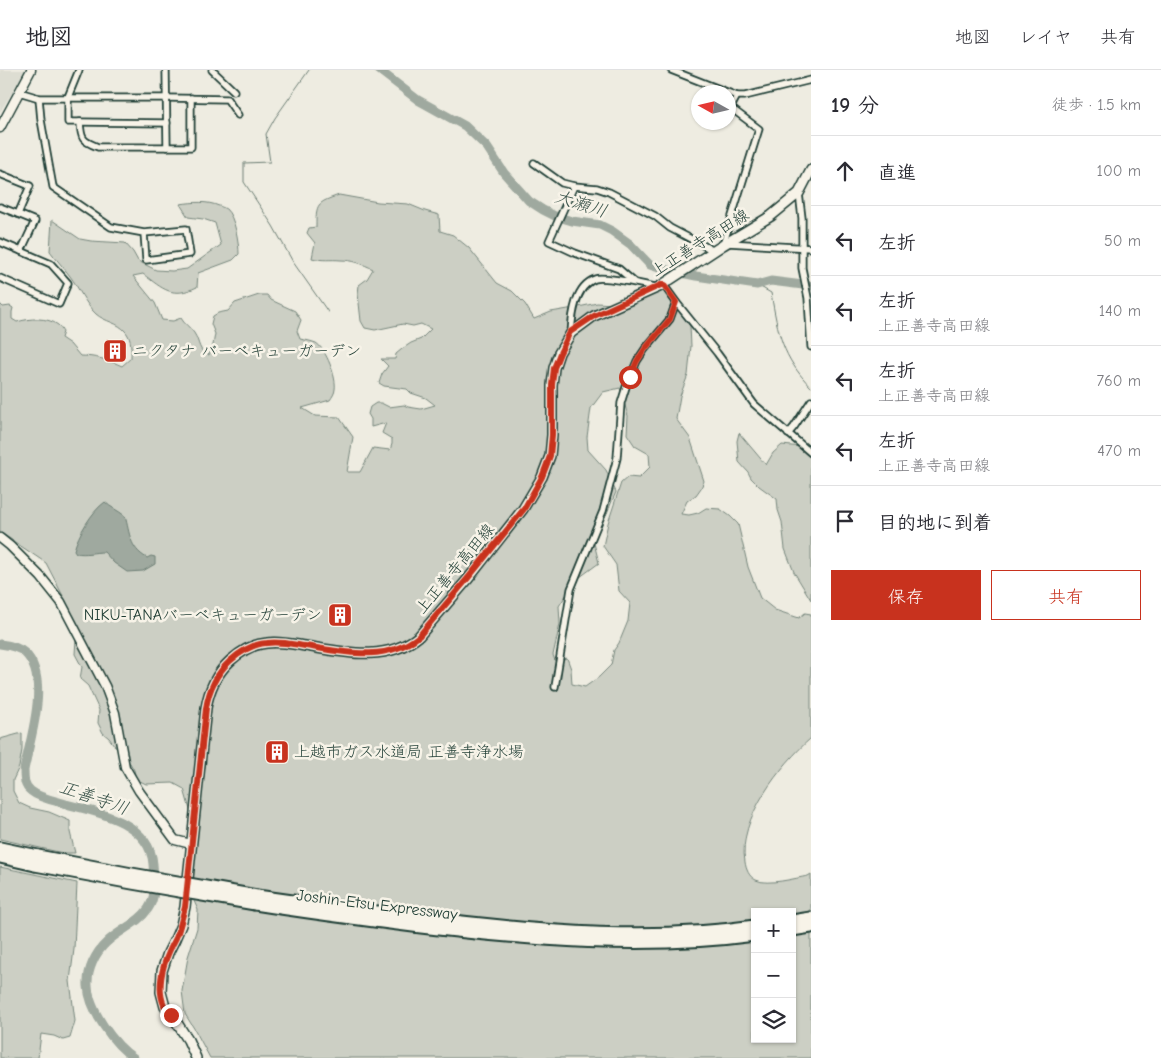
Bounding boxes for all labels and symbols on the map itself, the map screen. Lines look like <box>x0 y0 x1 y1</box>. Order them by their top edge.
north arrow <box>691 85 736 130</box>
water label: 大瀬川 <box>552 186 610 222</box>
street label: 上正善寺高田線 <box>648 206 752 280</box>
building icon: ニクタナ バーベキューガーデン <box>102 338 128 364</box>
place label: ニクタナ バーベキューガーデン <box>132 342 361 360</box>
route start <box>619 366 642 389</box>
street label: 上正善寺高田線 <box>412 520 498 618</box>
building icon: NIKU-TANAバーベキューガーデン <box>327 602 353 628</box>
place label: NIKU-TANAバーベキューガーデン <box>84 606 322 624</box>
building icon: 上越市ガス水道局 正善寺浄水場 <box>264 739 290 765</box>
place label: 上越市ガス水道局 正善寺浄水場 <box>294 743 524 761</box>
water label: 正善寺川 <box>57 776 131 820</box>
street label: Joshin-Etsu Expressway <box>296 886 459 924</box>
route end <box>160 1004 183 1027</box>

